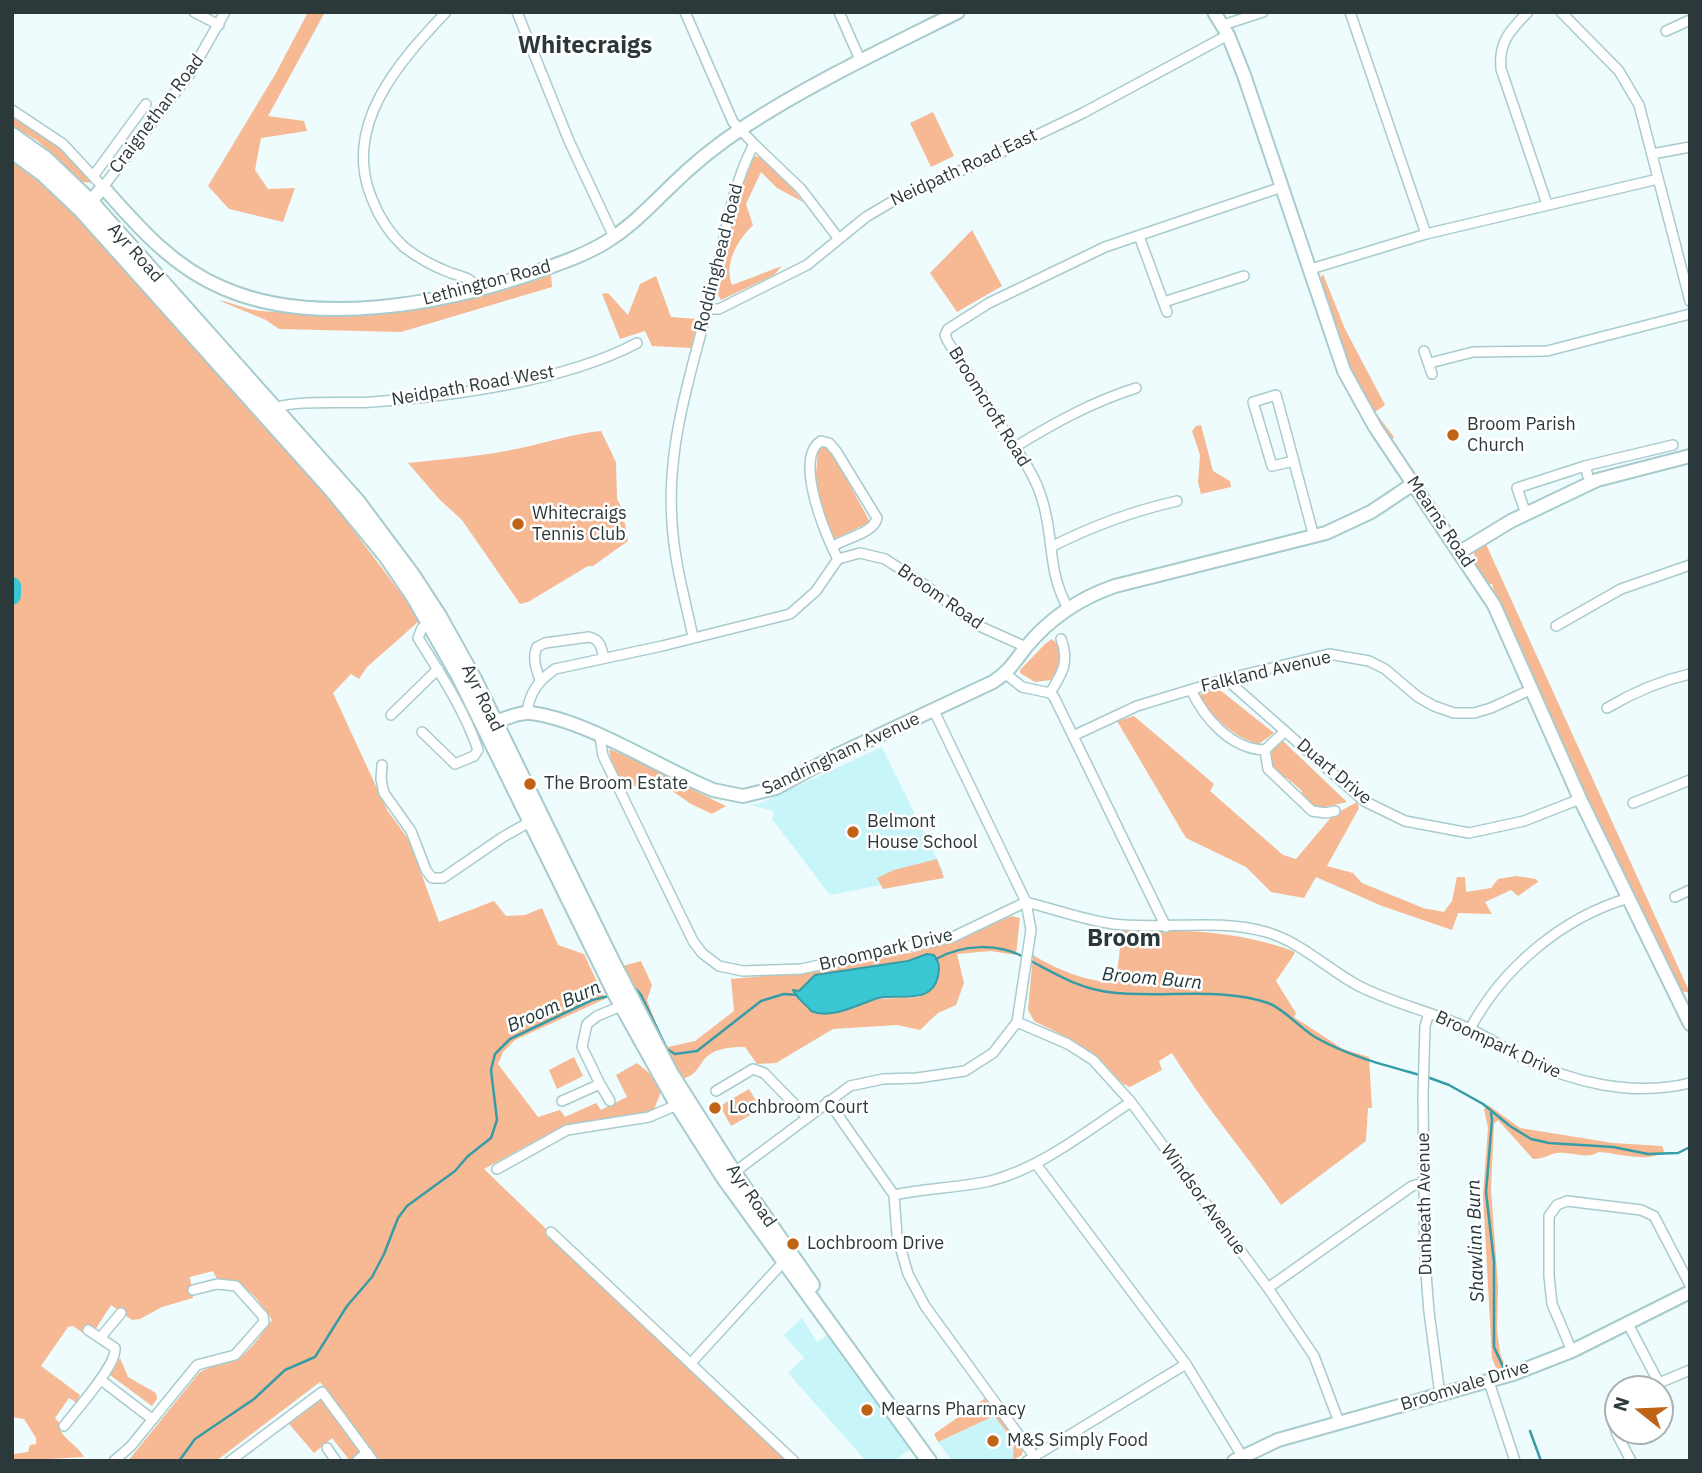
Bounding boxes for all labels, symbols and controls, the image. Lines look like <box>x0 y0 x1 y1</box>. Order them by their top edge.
district label: Whitecraigs <box>518 32 652 60</box>
street label: Craignethan Road <box>105 50 209 178</box>
street label: Neidpath Road East <box>887 125 1041 211</box>
street label: Roddinghead Road <box>690 182 748 334</box>
street label: Ayr Road <box>103 219 167 287</box>
street label: Lethington Road <box>421 256 553 310</box>
street label: Broomcroft Road <box>943 343 1035 471</box>
street label: Neidpath Road West <box>390 361 556 411</box>
place label: Broom Parish Church <box>1467 414 1576 457</box>
marker: Broom Parish Church <box>1445 427 1461 443</box>
street label: Mearns Road <box>1402 472 1478 572</box>
place label: Whitecraigs Tennis Club <box>532 503 627 546</box>
marker: Whitecraigs Tennis Club <box>510 516 526 532</box>
street label: Broom Road <box>893 560 987 634</box>
street label: Falkland Avenue <box>1199 647 1333 697</box>
street label: Ayr Road <box>456 661 508 735</box>
street label: Sandringham Avenue <box>759 708 923 800</box>
street label: Duart Drive <box>1292 735 1376 809</box>
place label: The Broom Estate <box>544 773 688 795</box>
marker: The Broom Estate <box>522 776 538 792</box>
place label: Belmont House School <box>867 811 978 854</box>
marker: Belmont House School <box>845 824 861 840</box>
street label: Broompark Drive <box>817 924 955 976</box>
district label: Broom <box>1087 925 1161 953</box>
water label: Broom Burn <box>1101 963 1203 995</box>
water label: Broom Burn <box>504 976 604 1038</box>
street label: Broompark Drive <box>1432 1006 1564 1084</box>
place label: Lochbroom Court <box>729 1097 869 1119</box>
marker: Lochbroom Court <box>707 1100 723 1116</box>
street label: Dunbeath Avenue <box>1413 1132 1437 1276</box>
street label: Windsor Avenue <box>1156 1141 1250 1259</box>
street label: Ayr Road <box>721 1160 781 1232</box>
water label: Shawlinn Burn <box>1462 1179 1490 1303</box>
place label: Lochbroom Drive <box>807 1233 944 1255</box>
marker: Lochbroom Drive <box>785 1236 801 1252</box>
street label: Broomvale Drive <box>1398 1356 1532 1416</box>
north arrow <box>1604 1375 1674 1445</box>
text: N <box>1607 1394 1634 1414</box>
place label: Mearns Pharmacy <box>881 1399 1026 1421</box>
marker: Mearns Pharmacy <box>859 1402 875 1418</box>
place label: M&S Simply Food <box>1007 1430 1148 1452</box>
marker: M&S Simply Food <box>985 1433 1001 1449</box>

